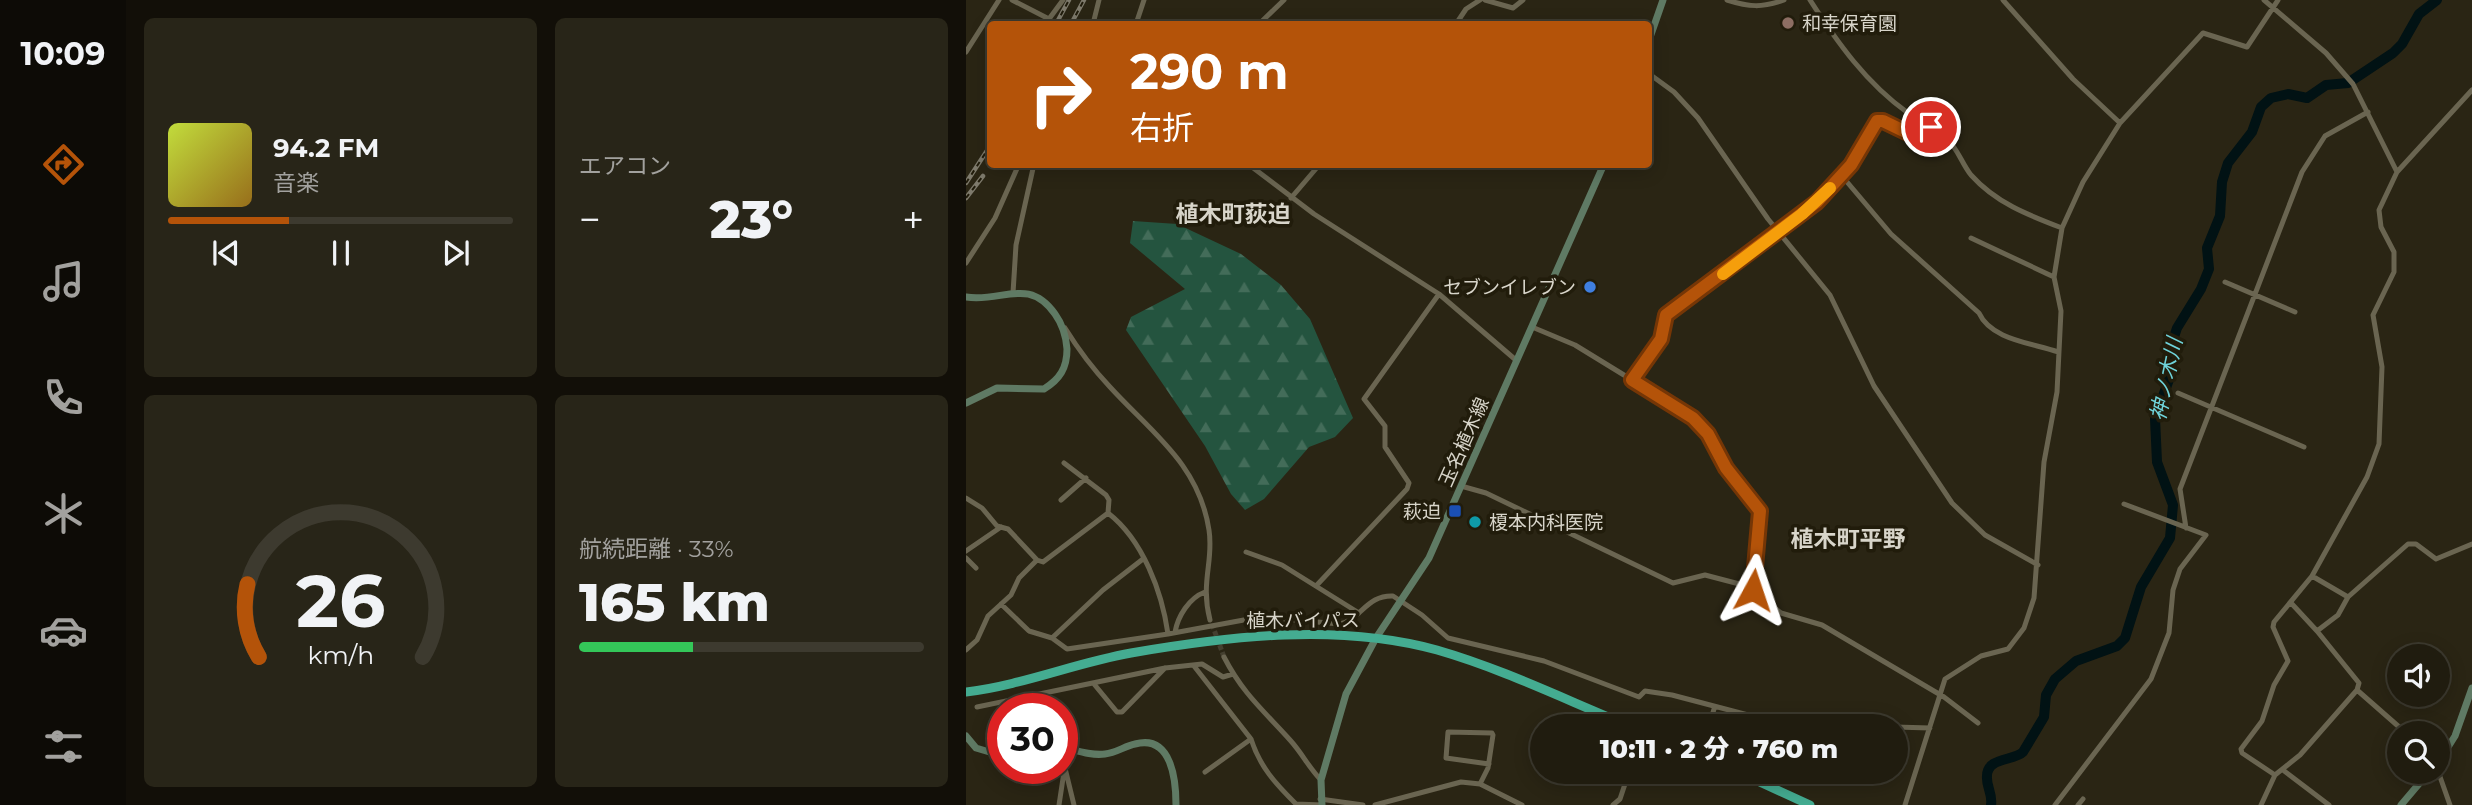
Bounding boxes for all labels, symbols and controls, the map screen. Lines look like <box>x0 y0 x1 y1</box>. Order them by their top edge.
place label: 和幸保育園 <box>1802 12 1897 35</box>
marker: 和幸保育園 <box>1780 15 1796 31</box>
text: 10:09 <box>21 34 105 73</box>
text: 290 m <box>1130 42 1289 101</box>
icon: right <box>1015 49 1106 140</box>
pin <box>1901 97 1961 157</box>
text: 右折 <box>1130 108 1194 147</box>
icon: arrive <box>1912 108 1950 146</box>
text: 94.2 FM <box>273 132 379 164</box>
icon: directions <box>39 140 88 189</box>
text: エアコン <box>579 152 671 180</box>
text: 音楽 <box>273 169 319 197</box>
text: 23° <box>710 188 793 251</box>
text: − <box>579 196 601 243</box>
text: + <box>902 196 924 243</box>
district label: 植木町荻迫 <box>1176 200 1291 228</box>
icon: previous <box>207 234 245 272</box>
icon: pause <box>322 234 360 272</box>
icon: next <box>437 234 475 272</box>
icon: music <box>39 257 88 306</box>
place label: セブンイレブン <box>1443 276 1576 299</box>
marker: セブンイレブン <box>1582 279 1598 295</box>
water label: 神ノ木川 <box>2145 333 2187 423</box>
icon: phone <box>39 373 88 422</box>
street label: 玉名植木線 <box>1434 394 1494 490</box>
icon: climate <box>39 489 88 538</box>
place label: 萩迫 <box>1403 500 1441 523</box>
marker: 萩迫 <box>1447 503 1463 519</box>
place label: 榎本内科医院 <box>1489 511 1603 534</box>
marker: 榎本内科医院 <box>1467 514 1483 530</box>
district label: 植木町平野 <box>1791 525 1906 553</box>
text: 航続距離 · 33% <box>579 535 734 563</box>
position arrow <box>1716 553 1790 627</box>
text: 26 <box>296 557 385 645</box>
text: 165 km <box>579 571 770 634</box>
icon: car <box>39 606 88 655</box>
street label: 植木バイパス <box>1246 609 1360 632</box>
text: km/h <box>307 640 374 670</box>
map controls <box>2387 644 2450 784</box>
button: sound <box>2387 644 2450 707</box>
speed limit sign: 30 <box>987 693 1078 784</box>
button: search <box>2387 721 2450 784</box>
icon: filters <box>39 722 88 771</box>
text: 10:11 · 2 分 · 760 m <box>1600 733 1838 765</box>

